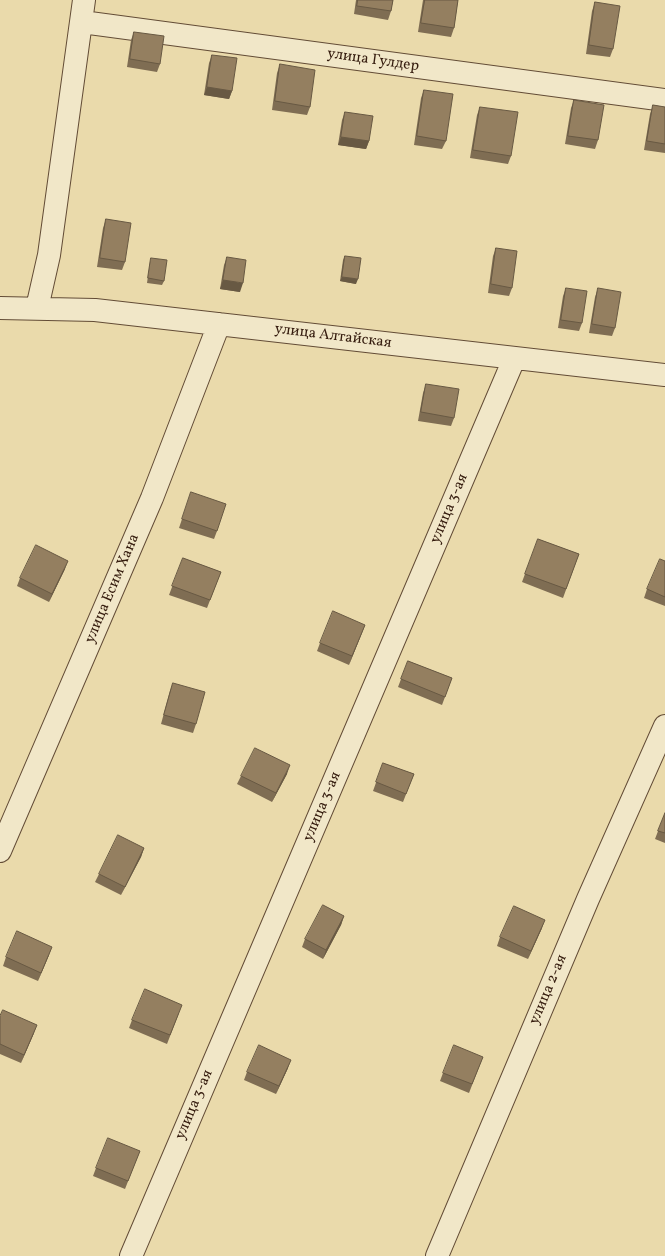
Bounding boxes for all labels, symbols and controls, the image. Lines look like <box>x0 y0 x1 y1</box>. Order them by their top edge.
street label: улица Гулдер <box>326 46 420 76</box>
street label: улица Алтайская <box>274 321 392 353</box>
street label: улица 3-ая <box>427 471 473 547</box>
street label: улица Есим Хана <box>82 532 144 646</box>
street label: улица 3-ая <box>300 769 346 845</box>
street label: улица 2-ая <box>526 952 572 1028</box>
street label: улица 3-ая <box>172 1067 218 1143</box>

